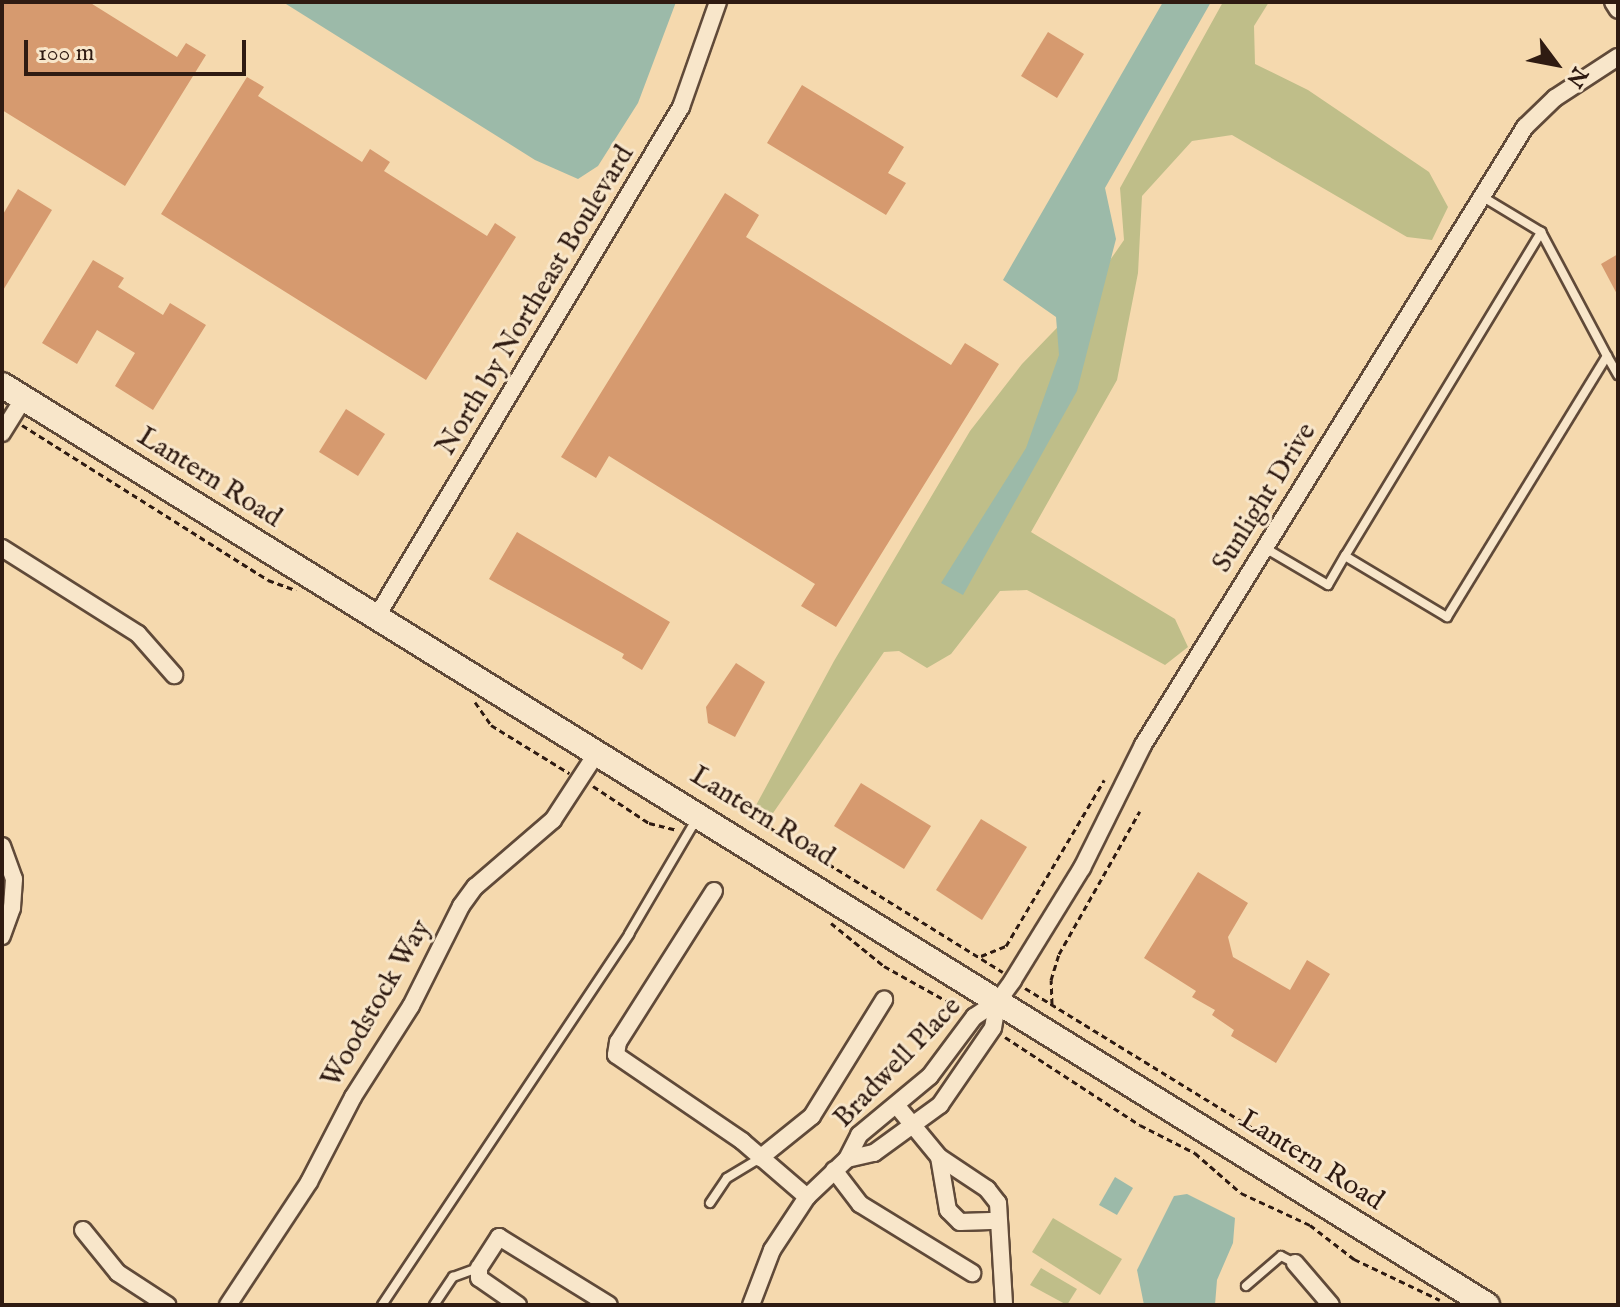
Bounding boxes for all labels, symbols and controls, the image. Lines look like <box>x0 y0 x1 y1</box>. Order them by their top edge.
scale bar <box>28 24 250 74</box>
north arrow <box>1516 24 1596 104</box>
text: 100 m <box>38 38 94 69</box>
text: N <box>1559 61 1593 92</box>
street label: North by Northeast Boulevard <box>430 140 642 462</box>
street label: Sunlight Drive <box>1206 417 1324 579</box>
street label: Lantern Road <box>131 420 287 536</box>
street label: Lantern Road <box>684 759 840 875</box>
street label: Woodstock Way <box>315 914 439 1094</box>
street label: Bradwell Place <box>827 991 969 1135</box>
street label: Lantern Road <box>1233 1103 1389 1219</box>

